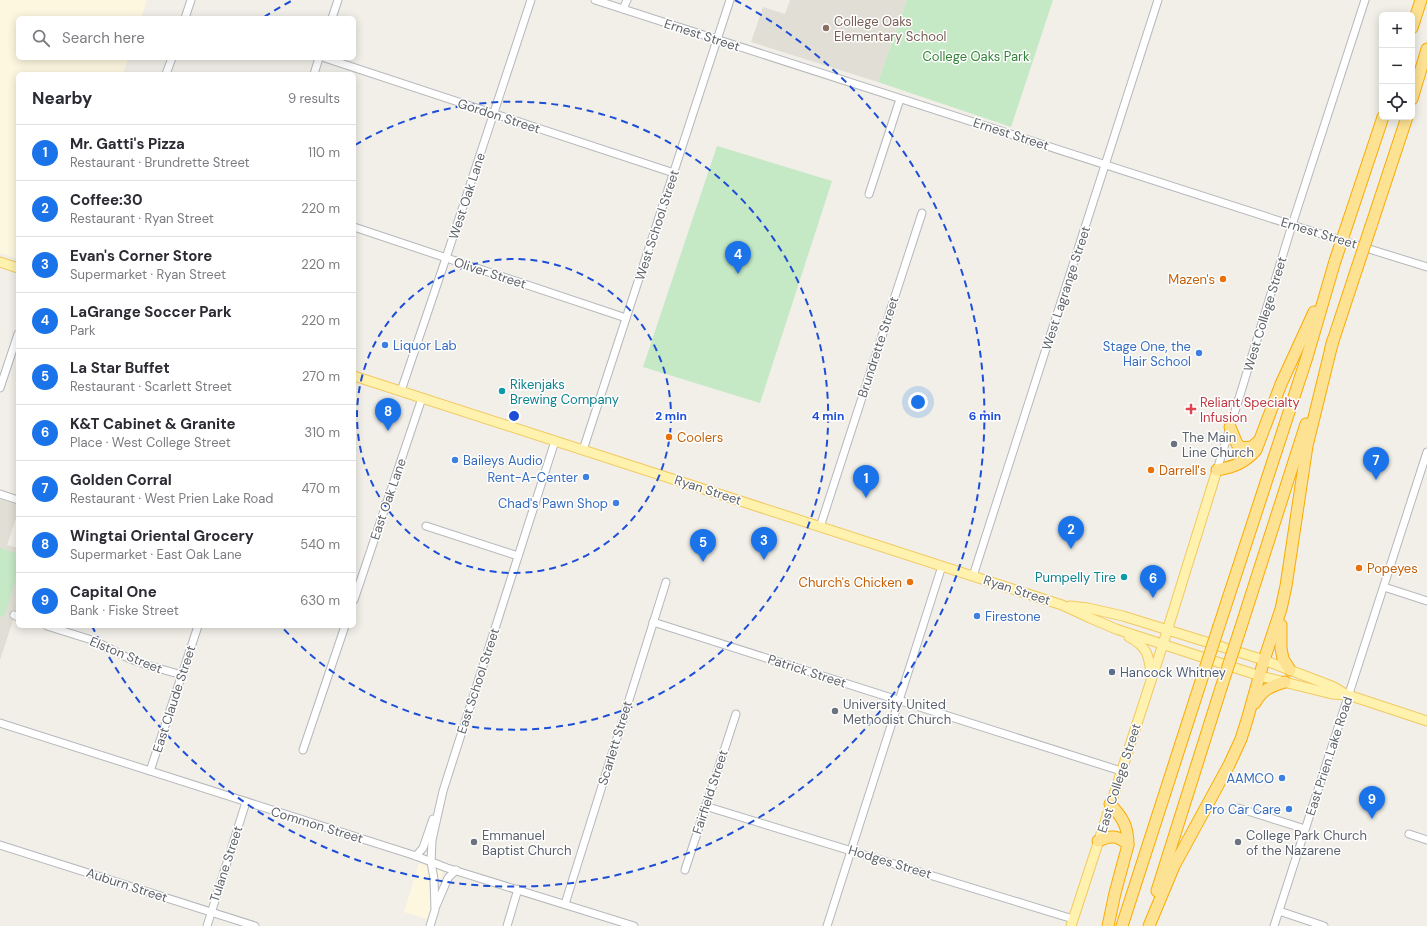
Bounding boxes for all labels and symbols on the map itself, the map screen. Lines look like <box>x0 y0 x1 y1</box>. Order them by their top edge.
place label: College Oaks Elementary School <box>834 13 947 45</box>
street label: Ernest Street <box>662 15 742 55</box>
marker: College Oaks Elementary School <box>821 23 831 33</box>
park label: College Oaks Park <box>923 48 1030 65</box>
street label: Gordon Street <box>456 95 542 137</box>
street label: Ernest Street <box>971 114 1051 154</box>
street label: West Oak Lane <box>445 151 489 241</box>
street label: West School Street <box>631 168 683 282</box>
street label: Ernest Street <box>1279 213 1359 253</box>
street label: West Lagrange Street <box>1038 224 1094 352</box>
pin: 4 <box>725 241 751 274</box>
street label: Oliver Street <box>452 253 528 293</box>
street label: West College Street <box>1239 255 1291 373</box>
place label: Mazen's <box>1168 271 1215 288</box>
marker: Mazen's <box>1218 274 1228 284</box>
street label: Brundrette Street <box>854 294 902 400</box>
place label: Liquor Lab <box>393 337 457 354</box>
place label: Stage One, the Hair School <box>1103 338 1191 370</box>
marker: Liquor Lab <box>380 340 390 350</box>
marker: Stage One, the Hair School <box>1194 348 1204 358</box>
place label: Rikenjaks Brewing Company <box>510 376 619 408</box>
marker: Rikenjaks Brewing Company <box>497 386 507 396</box>
your location <box>908 392 928 412</box>
place label: Reliant Specialty Infusion <box>1200 394 1300 426</box>
pin: 8 <box>375 398 401 431</box>
marker: Reliant Specialty Infusion <box>1185 403 1197 415</box>
text: 2 min <box>655 408 687 424</box>
text: 4 min <box>812 408 844 424</box>
text: 6 min <box>969 408 1001 424</box>
centre of rings <box>507 409 521 423</box>
place label: Coolers <box>677 429 723 446</box>
place label: The Main Line Church <box>1182 429 1254 461</box>
marker: Coolers <box>664 432 674 442</box>
marker: The Main Line Church <box>1169 439 1179 449</box>
pin: 7 <box>1363 447 1389 480</box>
place label: Baileys Audio <box>463 452 543 469</box>
marker: Baileys Audio <box>450 455 460 465</box>
street label: East Oak Lane <box>366 456 410 542</box>
place label: Darrell's <box>1159 462 1206 479</box>
pin: 1 <box>853 465 879 498</box>
marker: Darrell's <box>1146 465 1156 475</box>
place label: Rent-A-Center <box>488 469 578 486</box>
street label: Ryan Street <box>672 471 744 509</box>
marker: Rent-A-Center <box>581 472 591 482</box>
place label: Chad's Pawn Shop <box>498 495 608 512</box>
marker: Chad's Pawn Shop <box>611 498 621 508</box>
pin: 2 <box>1058 516 1084 549</box>
pin: 3 <box>751 527 777 560</box>
pin: 5 <box>690 529 716 562</box>
place label: Popeyes <box>1367 560 1418 577</box>
marker: Popeyes <box>1354 563 1364 573</box>
pin: 6 <box>1140 565 1166 598</box>
place label: Pumpelly Tire <box>1035 569 1116 586</box>
street label: Ryan Street <box>981 571 1053 609</box>
marker: Pumpelly Tire <box>1119 572 1129 582</box>
place label: Church's Chicken <box>799 574 902 591</box>
marker: Church's Chicken <box>905 577 915 587</box>
place label: Firestone <box>985 608 1041 625</box>
marker: Firestone <box>972 611 982 621</box>
street label: East School Street <box>453 626 503 736</box>
street label: Elston Street <box>87 633 165 677</box>
street label: East Claude Street <box>149 643 199 755</box>
street label: Patrick Street <box>766 650 848 692</box>
place label: Hancock Whitney <box>1120 664 1226 681</box>
marker: Hancock Whitney <box>1107 667 1117 677</box>
street label: East Prien Lake Road <box>1302 694 1356 818</box>
place label: University United Methodist Church <box>843 696 951 728</box>
street label: Scarlett Street <box>594 699 636 787</box>
marker: University United Methodist Church <box>830 706 840 716</box>
street label: East College Street <box>1093 721 1145 835</box>
street label: Fairfield Street <box>688 748 732 836</box>
place label: AAMCO <box>1226 770 1274 787</box>
marker: AAMCO <box>1277 773 1287 783</box>
pin: 9 <box>1359 786 1385 819</box>
place label: Pro Car Care <box>1205 801 1281 818</box>
street label: Common Street <box>269 803 365 847</box>
marker: Pro Car Care <box>1284 804 1294 814</box>
street label: Tulane Street <box>206 824 246 904</box>
place label: Emmanuel Baptist Church <box>482 827 572 859</box>
place label: College Park Church of the Nazarene <box>1246 827 1367 859</box>
marker: Emmanuel Baptist Church <box>469 837 479 847</box>
marker: College Park Church of the Nazarene <box>1233 837 1243 847</box>
street label: Hodges Street <box>846 841 934 883</box>
street label: Auburn Street <box>84 864 170 906</box>

